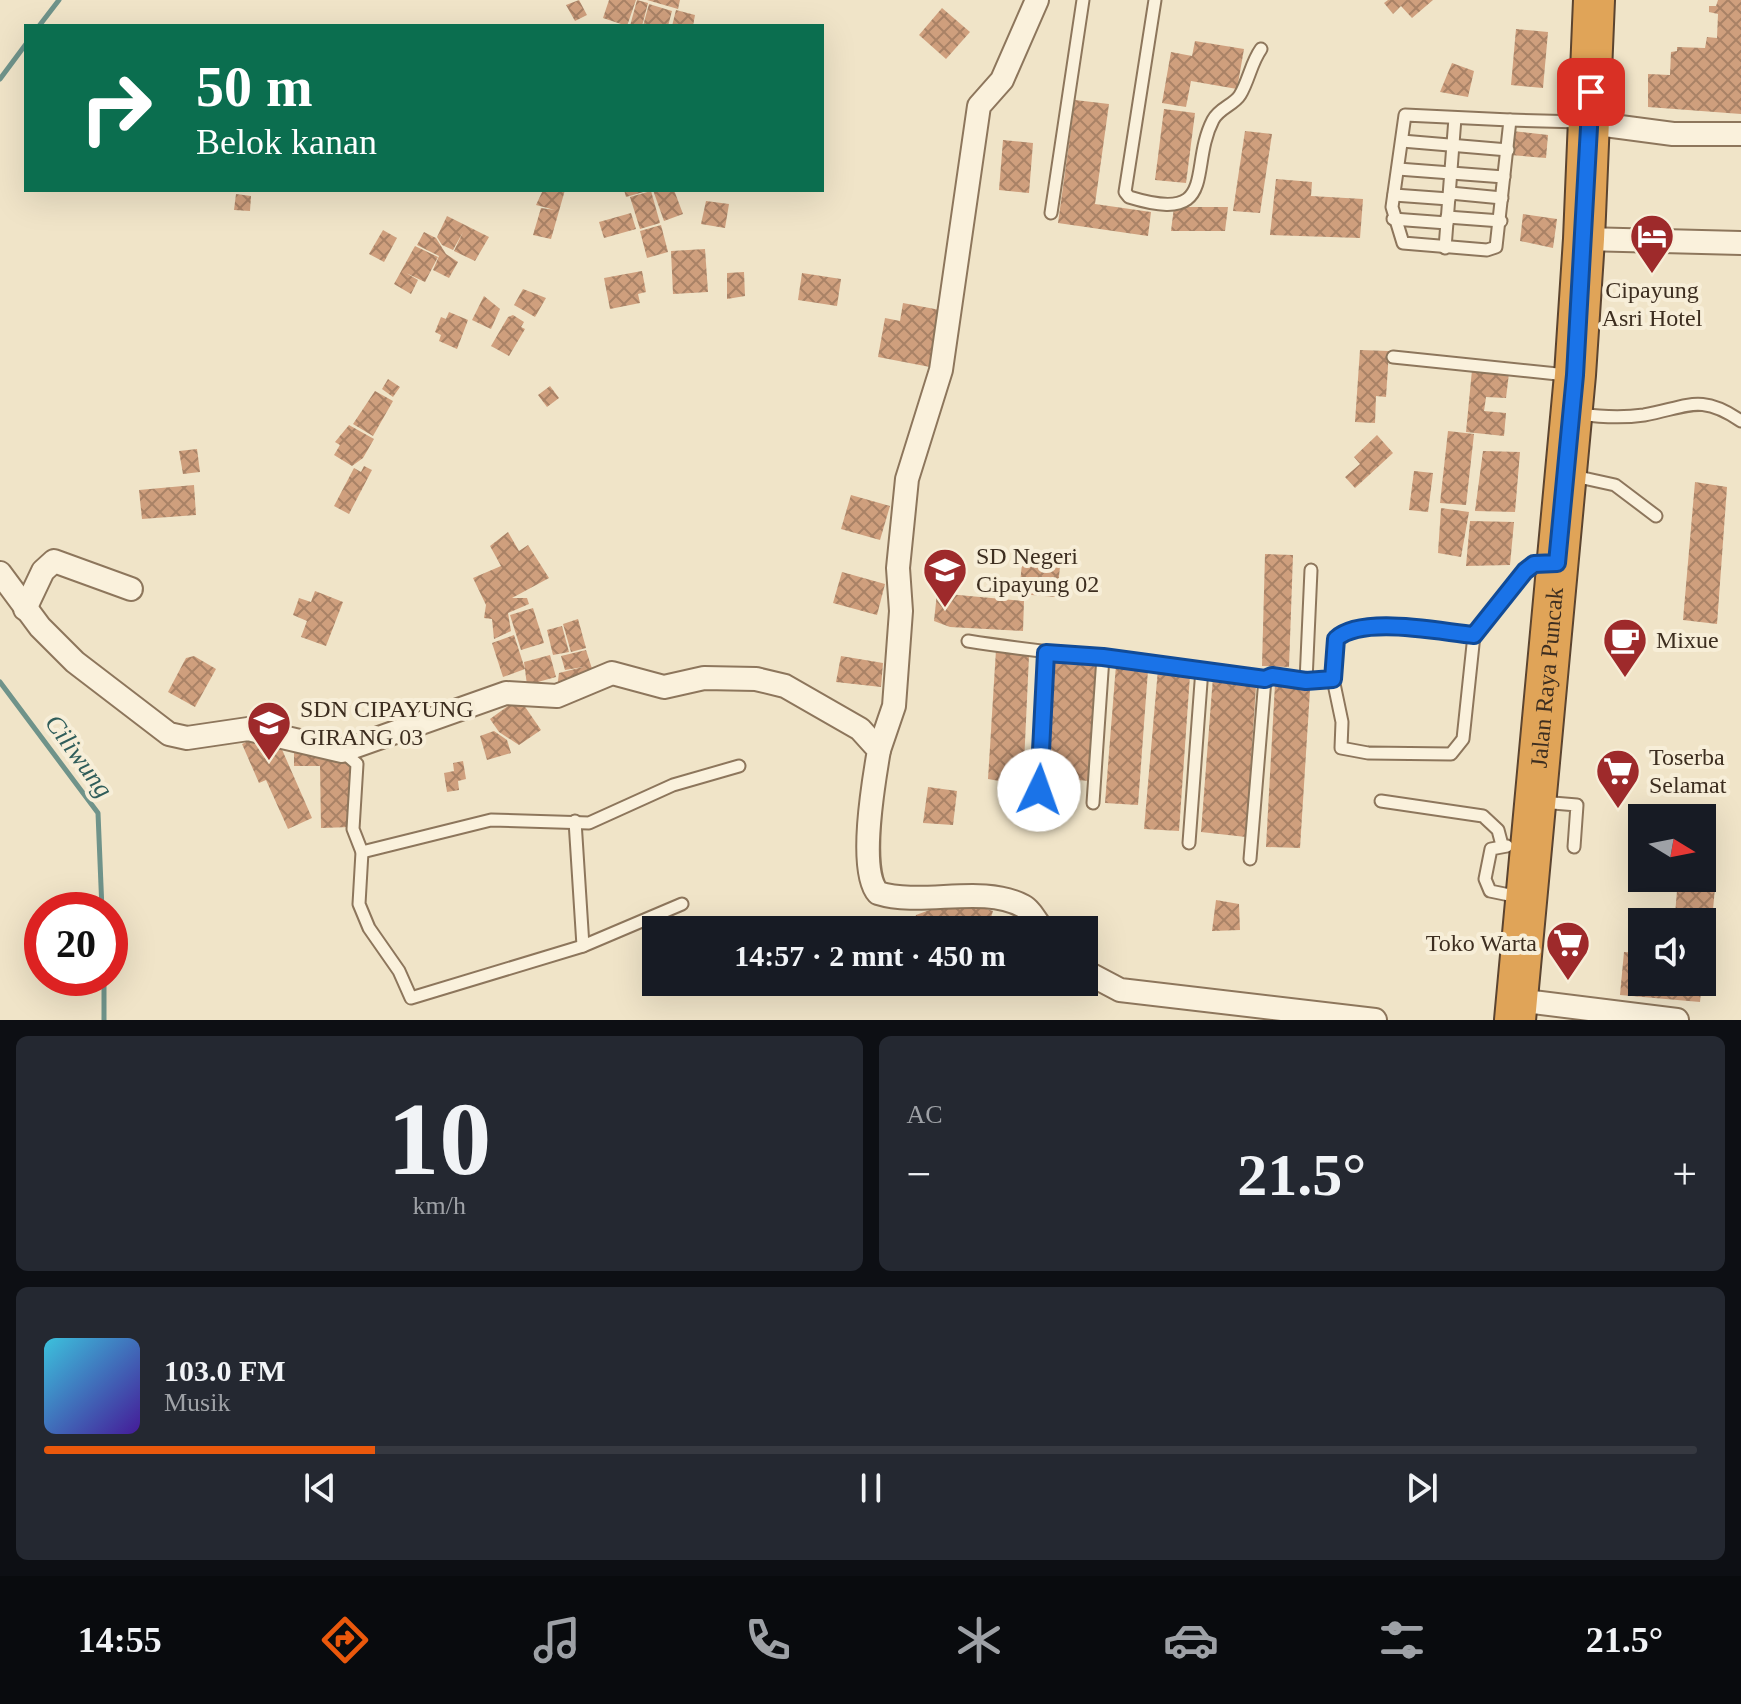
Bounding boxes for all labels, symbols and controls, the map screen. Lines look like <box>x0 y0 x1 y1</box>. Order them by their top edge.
icon: right <box>64 56 168 160</box>
text: 50 m <box>196 56 313 118</box>
pin <box>1557 58 1625 126</box>
icon: arrive <box>1569 70 1613 114</box>
text: Belok kanan <box>196 122 377 162</box>
hotel icon: Cipayung Asri Hotel <box>1628 212 1676 275</box>
place label: Cipayung Asri Hotel <box>1602 277 1703 331</box>
place label: SD Negeri Cipayung 02 <box>976 543 1099 597</box>
school or university icon: SD Negeri Cipayung 02 <box>921 546 969 609</box>
street label: Jalan Raya Puncak <box>1526 586 1568 769</box>
cafe icon: Mixue <box>1601 616 1649 679</box>
place label: Mixue <box>1656 627 1719 653</box>
place label: SDN CIPAYUNG GIRANG 03 <box>300 696 474 750</box>
school or university icon: SDN CIPAYUNG GIRANG 03 <box>245 699 293 762</box>
water label: Ciliwung <box>39 709 119 803</box>
place label: Toserba Selamat <box>1649 744 1727 798</box>
supermarket icon: Toserba Selamat <box>1594 747 1642 810</box>
position arrow <box>997 748 1081 832</box>
north arrow <box>1628 804 1716 892</box>
map controls <box>1628 804 1716 996</box>
speed limit sign: 20 <box>24 892 128 996</box>
button: sound <box>1628 908 1716 996</box>
supermarket icon: Toko Warta <box>1544 919 1592 982</box>
place label: Toko Warta <box>1426 930 1537 956</box>
text: 14:57 · 2 mnt · 450 m <box>734 939 1006 972</box>
text: 10 <box>387 1081 491 1196</box>
text: AC <box>907 1100 943 1129</box>
text: 21.5° <box>1237 1142 1366 1208</box>
text: − <box>907 1150 931 1199</box>
text: + <box>1672 1150 1697 1199</box>
text: km/h <box>413 1191 466 1220</box>
text: 103.0 FM <box>164 1354 286 1387</box>
text: Musik <box>164 1388 230 1417</box>
icon: previous <box>298 1466 342 1510</box>
icon: pause <box>849 1466 893 1510</box>
icon: next <box>1400 1466 1444 1510</box>
icon: directions <box>317 1612 373 1668</box>
icon: music <box>529 1612 585 1668</box>
icon: phone <box>740 1612 796 1668</box>
icon: climate <box>951 1612 1007 1668</box>
icon: car <box>1163 1612 1219 1668</box>
icon: filters <box>1374 1612 1430 1668</box>
text: 14:55 <box>78 1620 162 1660</box>
text: 21.5° <box>1586 1620 1663 1660</box>

